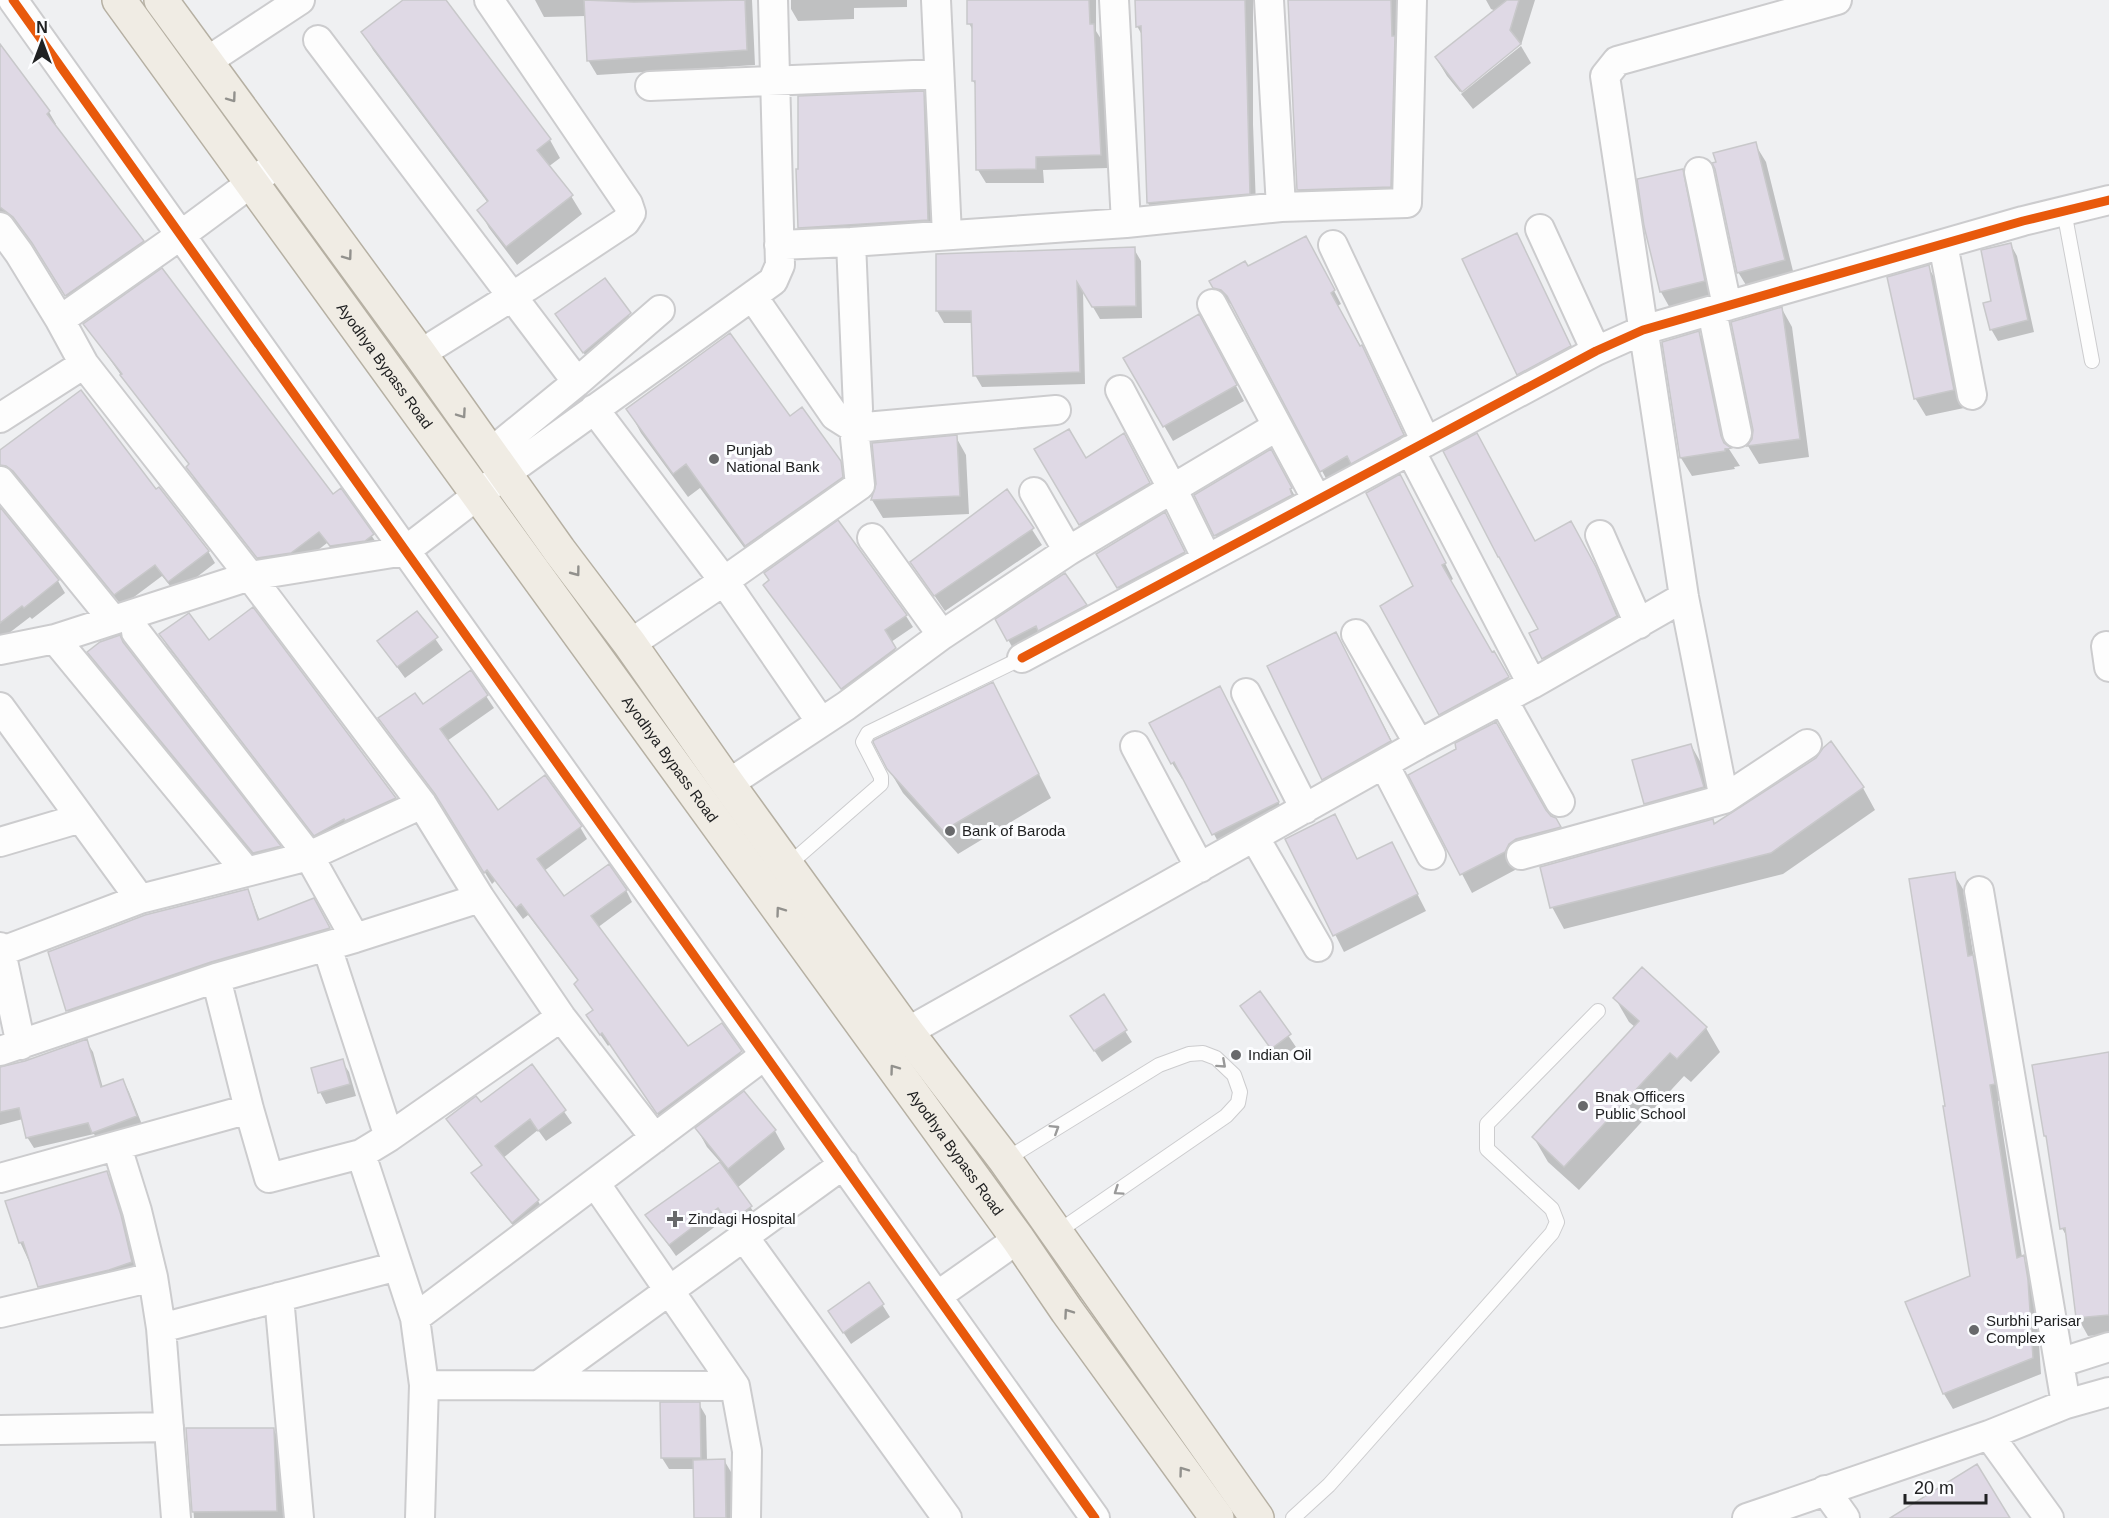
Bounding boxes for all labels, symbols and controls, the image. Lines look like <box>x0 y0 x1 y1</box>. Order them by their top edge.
north arrow <box>12 12 72 72</box>
text: N <box>36 19 48 36</box>
one-way arrow <box>225 92 236 103</box>
one-way arrow <box>340 249 351 260</box>
street label: Ayodhya Bypass Road <box>333 299 436 432</box>
one-way arrow <box>455 407 466 418</box>
place label: Punjab National Bank <box>726 441 820 475</box>
marker: Punjab National Bank <box>707 452 721 466</box>
one-way arrow <box>569 565 580 576</box>
street label: Ayodhya Bypass Road <box>619 693 722 825</box>
place label: Bank of Baroda <box>962 822 1066 839</box>
marker: Bank of Baroda <box>943 824 957 838</box>
one-way arrow <box>776 906 787 917</box>
place label: Indian Oil <box>1248 1046 1311 1063</box>
marker: Indian Oil <box>1229 1048 1243 1062</box>
one-way arrow <box>1215 1057 1225 1068</box>
one-way arrow <box>891 1064 902 1075</box>
street label: Ayodhya Bypass Road <box>904 1086 1007 1219</box>
place label: Bnak Officers Public School <box>1595 1088 1686 1122</box>
marker: Bnak Officers Public School <box>1576 1099 1590 1113</box>
one-way arrow <box>1049 1125 1059 1137</box>
one-way arrow <box>1113 1184 1124 1195</box>
marker: Zindagi Hospital <box>666 1210 684 1228</box>
place label: Zindagi Hospital <box>688 1210 796 1227</box>
one-way arrow <box>1064 1308 1075 1319</box>
place label: Surbhi Parisar Complex <box>1986 1312 2081 1346</box>
marker: Surbhi Parisar Complex <box>1967 1323 1981 1337</box>
one-way arrow <box>1179 1466 1190 1477</box>
scale bar <box>1905 1467 1986 1505</box>
text: 20 m <box>1914 1478 1954 1498</box>

